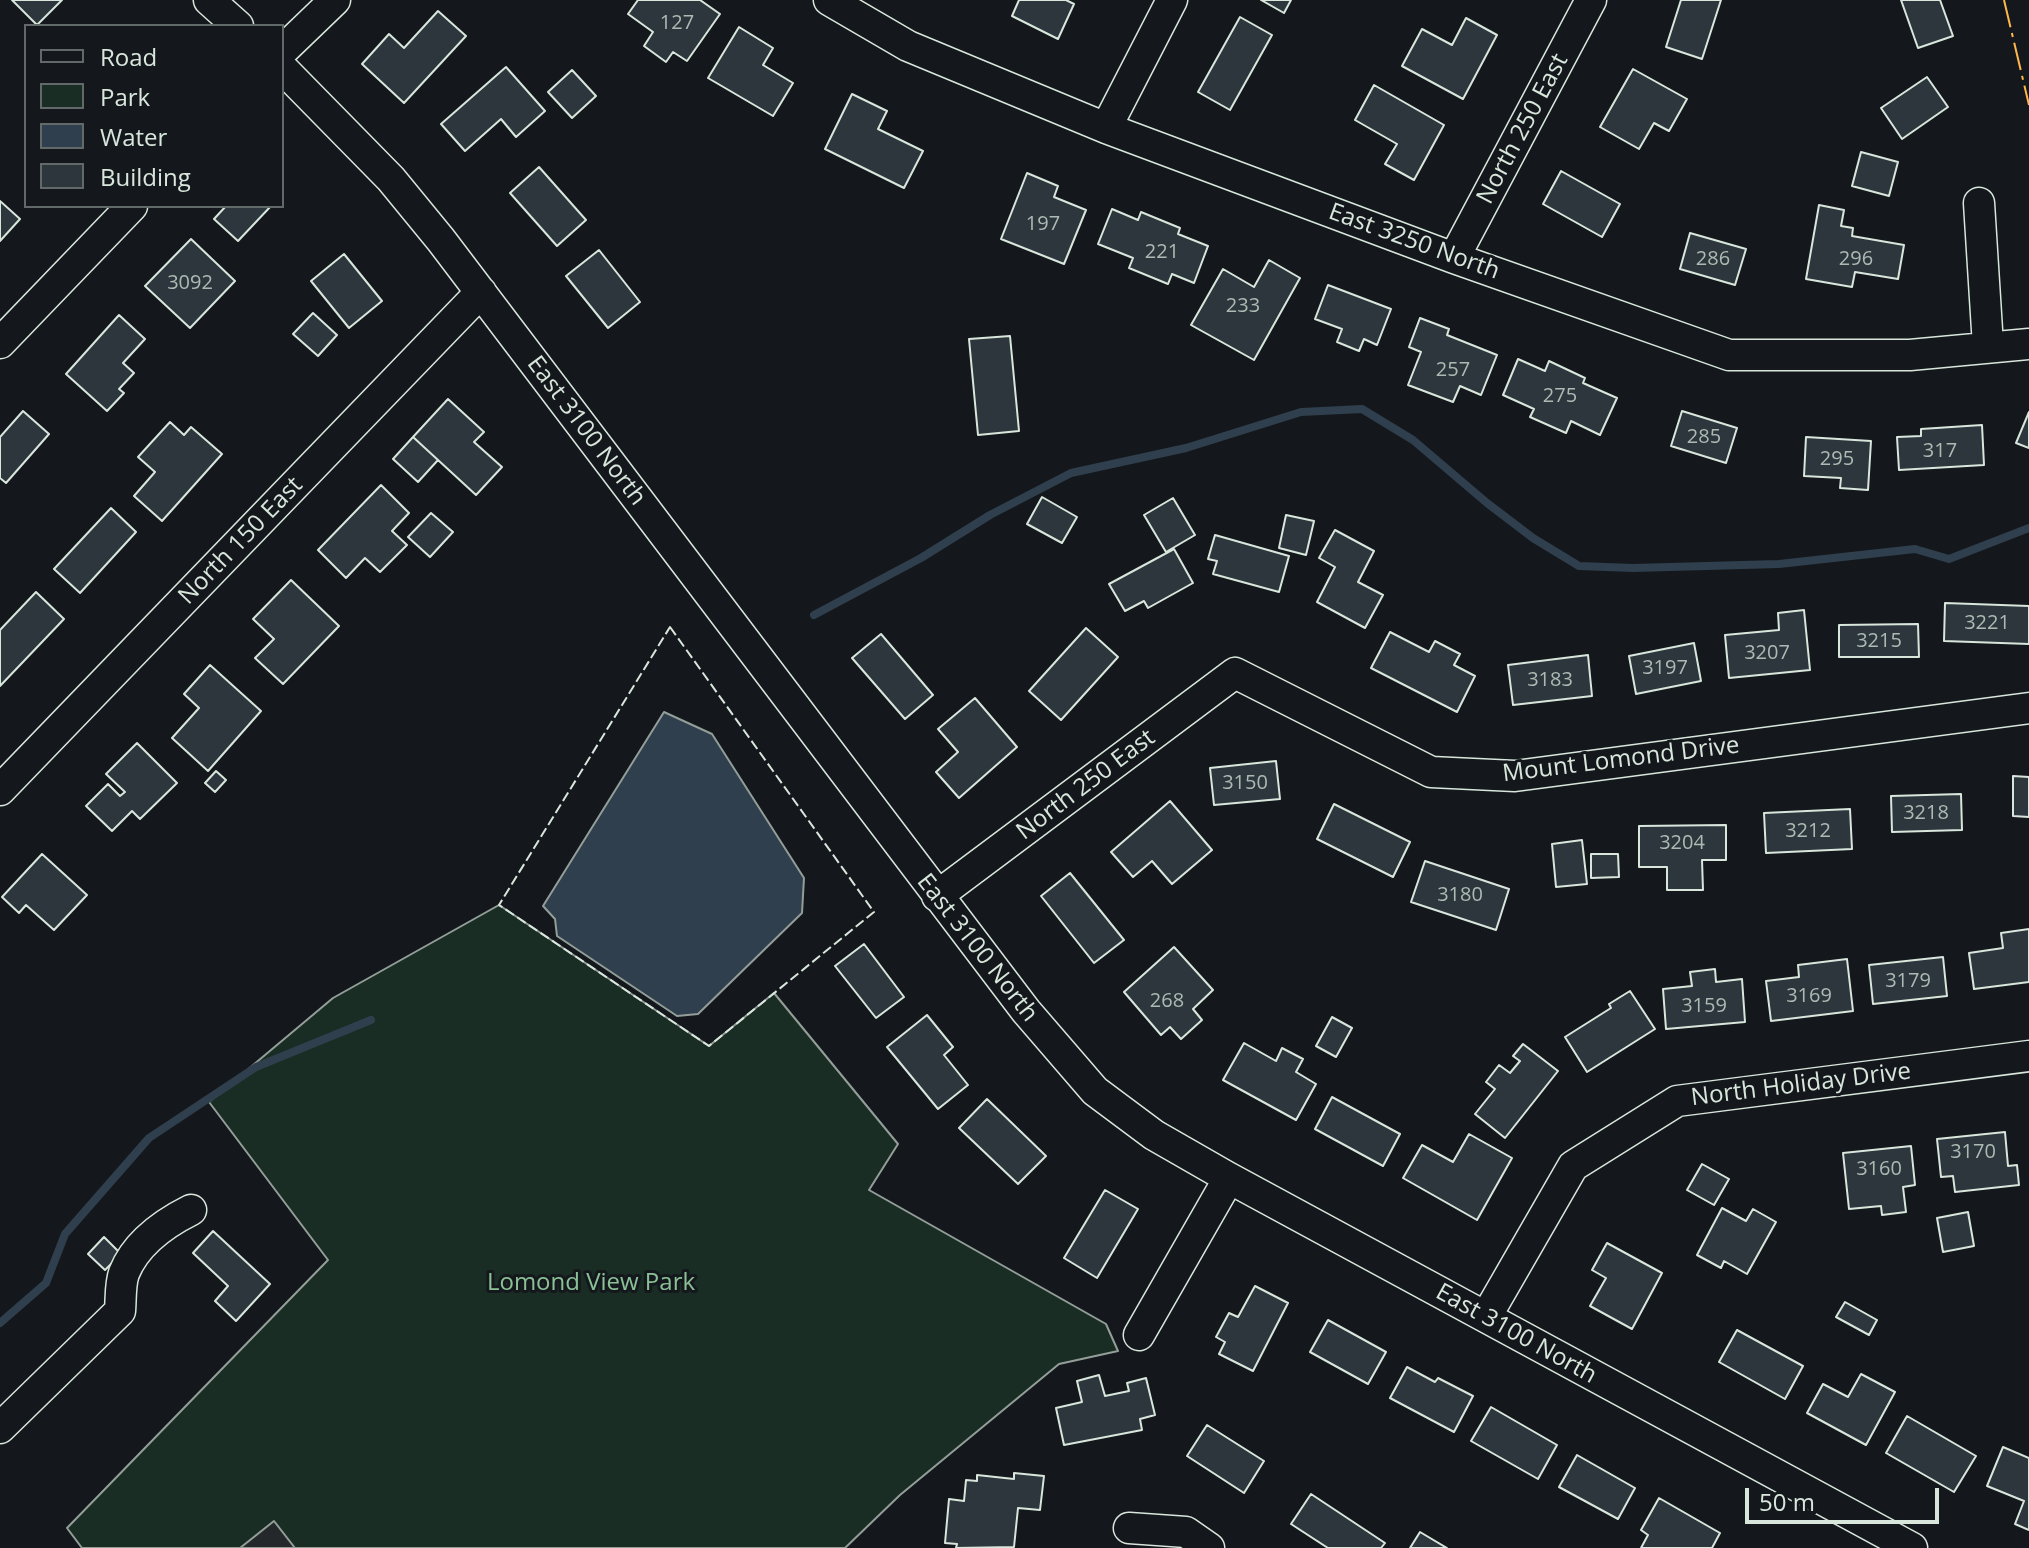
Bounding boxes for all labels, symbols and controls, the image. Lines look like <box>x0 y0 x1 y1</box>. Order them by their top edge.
house number: 127 <box>660 11 694 35</box>
legend <box>24 24 284 208</box>
text: Road <box>100 40 157 73</box>
street label: North 250 East <box>1471 49 1575 209</box>
text: Park <box>100 80 150 113</box>
text: Water <box>100 120 167 153</box>
text: Building <box>100 160 191 193</box>
street label: East 3250 North <box>1325 198 1503 286</box>
house number: 197 <box>1026 212 1060 236</box>
house number: 221 <box>1145 240 1179 264</box>
house number: 286 <box>1696 247 1730 271</box>
house number: 296 <box>1839 247 1873 271</box>
house number: 3092 <box>167 271 213 295</box>
house number: 233 <box>1226 294 1260 318</box>
street label: East 3100 North <box>520 351 652 511</box>
house number: 257 <box>1436 358 1470 382</box>
house number: 275 <box>1543 384 1577 408</box>
house number: 285 <box>1687 425 1721 449</box>
house number: 317 <box>1923 439 1957 463</box>
house number: 295 <box>1820 447 1854 471</box>
street label: North 150 East <box>173 471 309 611</box>
house number: 3221 <box>1964 611 2010 635</box>
house number: 3215 <box>1856 629 1902 653</box>
house number: 3207 <box>1744 641 1790 665</box>
house number: 3197 <box>1642 656 1688 680</box>
house number: 3183 <box>1527 668 1573 692</box>
street label: North 250 East <box>1011 724 1161 846</box>
street label: Mount Lomond Drive <box>1501 731 1741 789</box>
house number: 3150 <box>1222 771 1268 795</box>
house number: 3218 <box>1903 801 1949 825</box>
house number: 3212 <box>1785 819 1831 843</box>
house number: 3204 <box>1659 831 1705 855</box>
street label: East 3100 North <box>910 868 1044 1028</box>
house number: 3180 <box>1437 883 1483 907</box>
house number: 3179 <box>1885 969 1931 993</box>
house number: 3169 <box>1786 984 1832 1008</box>
house number: 268 <box>1150 989 1184 1013</box>
house number: 3159 <box>1681 994 1727 1018</box>
street label: North Holiday Drive <box>1690 1057 1912 1113</box>
house number: 3170 <box>1950 1140 1996 1164</box>
house number: 3160 <box>1856 1157 1902 1181</box>
park label: Lomond View Park <box>487 1269 695 1297</box>
street label: East 3100 North <box>1430 1278 1602 1390</box>
scale bar <box>1749 1472 1943 1522</box>
text: 50 m <box>1759 1485 1815 1518</box>

